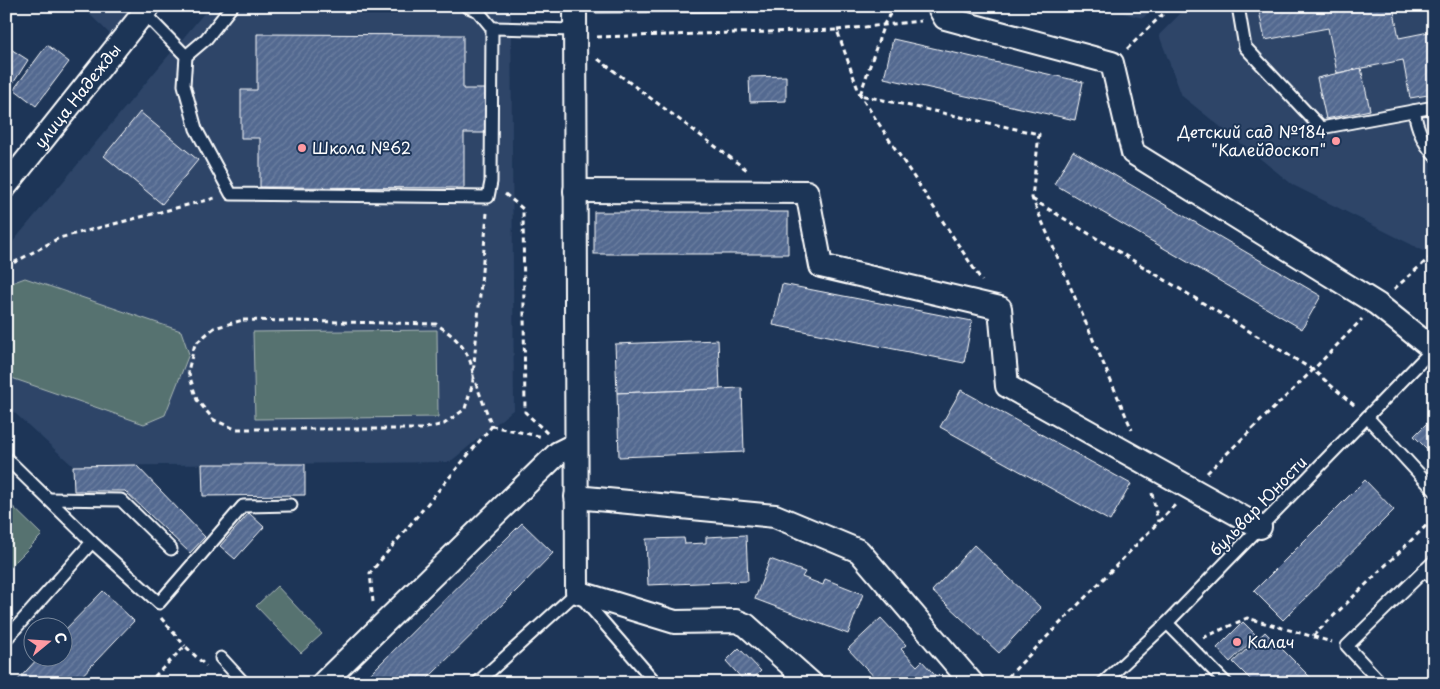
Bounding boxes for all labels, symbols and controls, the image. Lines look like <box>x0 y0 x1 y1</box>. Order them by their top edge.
street label: улица Надежды <box>28 38 126 153</box>
place label: Детский сад №184 "Калейдоскоп" <box>1177 119 1326 161</box>
place label: Школа №62 <box>312 135 411 159</box>
marker: Детский сад №184 "Калейдоскоп" <box>1330 135 1342 147</box>
marker: Школа №62 <box>296 142 308 154</box>
street label: бульвар Юности <box>1203 450 1311 561</box>
north arrow <box>22 616 72 666</box>
place label: Калач <box>1247 629 1295 653</box>
text: С <box>49 630 72 646</box>
marker: Калач <box>1231 636 1243 648</box>

